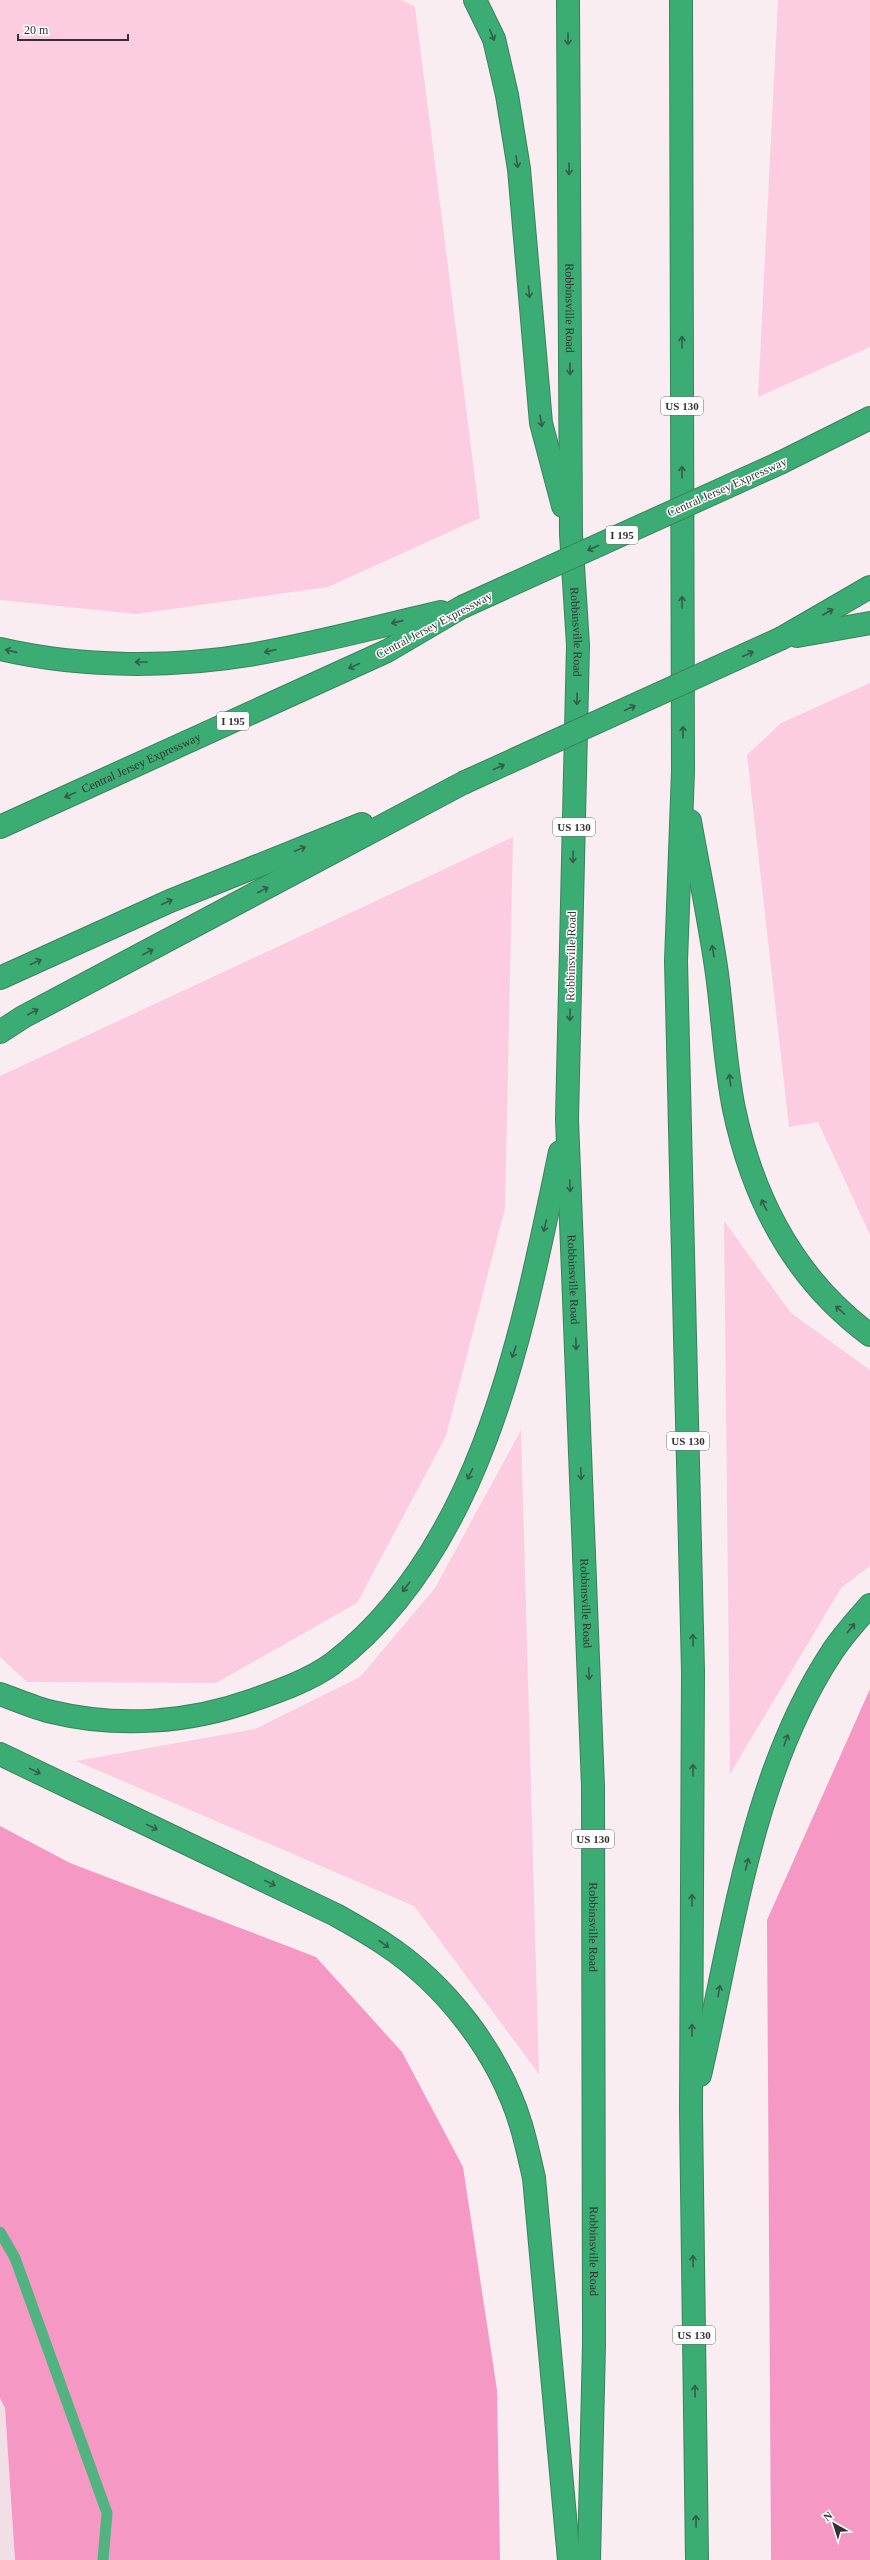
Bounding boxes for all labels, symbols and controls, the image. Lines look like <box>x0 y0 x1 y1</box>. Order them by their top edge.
scale bar <box>18 16 128 42</box>
text: 20 m <box>24 23 49 37</box>
one-way arrow <box>488 29 496 41</box>
one-way arrow <box>564 32 572 45</box>
one-way arrow <box>514 155 522 168</box>
one-way arrow <box>565 162 573 175</box>
street label: Robbinsville Road <box>562 263 577 353</box>
one-way arrow <box>526 285 533 298</box>
one-way arrow <box>678 336 686 349</box>
one-way arrow <box>566 362 574 375</box>
road number: US 130 <box>661 397 703 415</box>
one-way arrow <box>537 414 545 427</box>
street label: Central Jersey Expressway <box>665 454 789 520</box>
one-way arrow <box>678 466 686 479</box>
road number: I 195 <box>606 526 638 544</box>
one-way arrow <box>588 544 600 552</box>
street label: Robbinsville Road <box>567 587 585 677</box>
street label: Central Jersey Expressway <box>374 588 494 662</box>
one-way arrow <box>678 596 686 609</box>
one-way arrow <box>822 607 834 615</box>
one-way arrow <box>390 618 403 626</box>
one-way arrow <box>5 647 18 655</box>
one-way arrow <box>264 647 277 655</box>
one-way arrow <box>742 650 754 657</box>
one-way arrow <box>135 658 148 666</box>
one-way arrow <box>349 663 361 670</box>
one-way arrow <box>573 692 581 705</box>
one-way arrow <box>623 703 635 711</box>
road number: I 195 <box>217 712 249 730</box>
one-way arrow <box>679 726 687 739</box>
street label: Central Jersey Expressway <box>79 730 203 796</box>
one-way arrow <box>492 763 504 770</box>
one-way arrow <box>65 792 77 799</box>
road number: US 130 <box>553 818 595 836</box>
one-way arrow <box>294 844 306 852</box>
one-way arrow <box>569 850 577 863</box>
one-way arrow <box>257 886 269 894</box>
one-way arrow <box>160 898 172 906</box>
street label: Robbinsville Road <box>563 911 579 1001</box>
one-way arrow <box>709 945 717 958</box>
one-way arrow <box>142 947 154 955</box>
one-way arrow <box>29 958 41 965</box>
one-way arrow <box>27 1008 39 1015</box>
one-way arrow <box>566 1008 573 1021</box>
one-way arrow <box>727 1074 734 1087</box>
one-way arrow <box>566 1179 574 1192</box>
one-way arrow <box>760 1199 767 1211</box>
one-way arrow <box>540 1219 548 1232</box>
street label: Robbinsville Road <box>565 1234 582 1325</box>
one-way arrow <box>835 1305 845 1315</box>
one-way arrow <box>572 1337 580 1350</box>
one-way arrow <box>510 1346 517 1359</box>
road number: US 130 <box>667 1432 709 1450</box>
one-way arrow <box>577 1467 585 1480</box>
one-way arrow <box>466 1468 473 1480</box>
street label: Robbinsville Road <box>577 1558 595 1648</box>
one-way arrow <box>402 1582 411 1593</box>
one-way arrow <box>846 1623 855 1634</box>
one-way arrow <box>689 1634 696 1647</box>
one-way arrow <box>585 1667 592 1680</box>
one-way arrow <box>783 1735 791 1747</box>
one-way arrow <box>689 1764 697 1777</box>
one-way arrow <box>29 1768 41 1775</box>
one-way arrow <box>146 1824 158 1831</box>
road number: US 130 <box>572 1830 614 1848</box>
one-way arrow <box>744 1858 752 1871</box>
one-way arrow <box>263 1880 275 1887</box>
street label: Robbinsville Road <box>586 1882 600 1972</box>
one-way arrow <box>688 1894 696 1907</box>
one-way arrow <box>379 1940 390 1948</box>
one-way arrow <box>715 1985 723 1998</box>
one-way arrow <box>688 2024 696 2037</box>
street label: Robbinsville Road <box>587 2206 601 2296</box>
one-way arrow <box>689 2255 697 2268</box>
road number: US 130 <box>673 2326 715 2344</box>
one-way arrow <box>691 2385 699 2398</box>
north arrow <box>814 2504 854 2544</box>
text: N <box>821 2509 835 2523</box>
one-way arrow <box>692 2515 700 2528</box>

